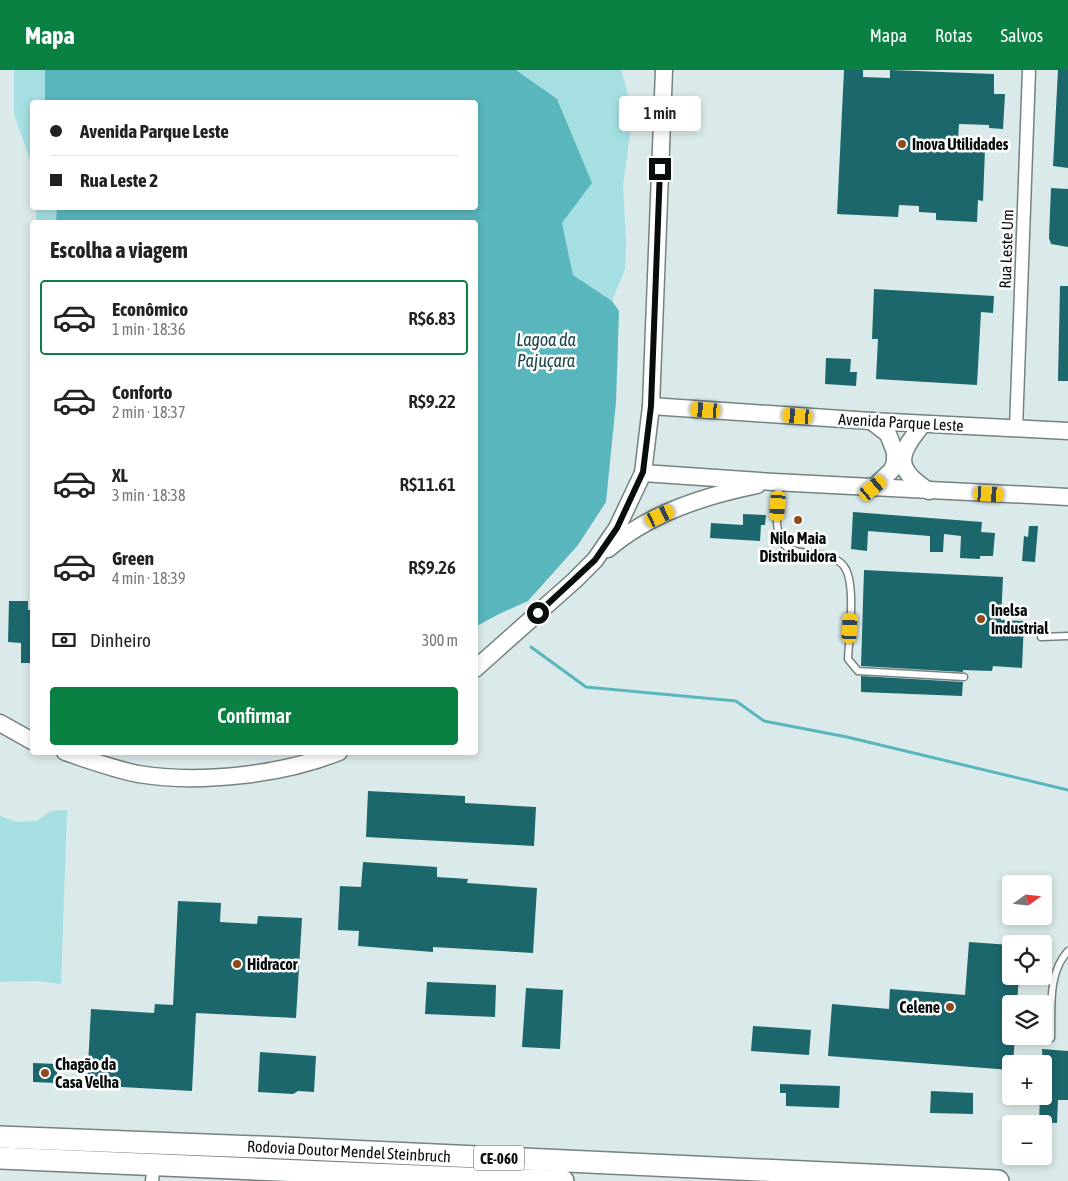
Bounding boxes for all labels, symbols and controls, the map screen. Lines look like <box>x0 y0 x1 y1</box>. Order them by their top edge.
text: Mapa <box>25 22 75 49</box>
text: Mapa <box>870 25 907 46</box>
text: Rotas <box>935 25 972 46</box>
text: Salvos <box>1000 25 1043 46</box>
callout: 1 min <box>619 97 701 132</box>
text: 1 min <box>644 104 676 122</box>
text: Avenida Parque Leste <box>80 120 229 142</box>
place label: Inova Utilidades <box>912 135 1009 153</box>
marker: Inova Utilidades <box>896 138 908 150</box>
route end <box>649 158 671 180</box>
text: Rua Leste 2 <box>80 169 158 191</box>
street label: Rua Leste Um <box>996 209 1016 289</box>
text: Escolha a viagem <box>50 237 188 263</box>
icon: car <box>52 295 97 340</box>
text: Econômico <box>112 298 188 320</box>
text: R$6.83 <box>408 307 456 329</box>
text: 1 min · 18:36 <box>112 320 185 338</box>
water label: Lagoa da Pajuçara <box>516 329 576 371</box>
icon: car <box>52 378 97 423</box>
text: Conforto <box>112 381 173 403</box>
text: R$9.22 <box>408 390 456 412</box>
car <box>690 401 721 419</box>
text: 2 min · 18:37 <box>112 403 185 421</box>
car <box>782 407 813 425</box>
street label: Avenida Parque Leste <box>838 410 964 435</box>
icon: car <box>52 461 97 506</box>
text: XL <box>112 464 128 486</box>
text: R$11.61 <box>399 473 456 495</box>
car <box>856 473 889 503</box>
text: 3 min · 18:38 <box>112 486 185 504</box>
car <box>973 486 1004 502</box>
car <box>769 491 786 521</box>
car <box>643 503 676 529</box>
marker: Nilo Maia Distribuidora <box>792 514 804 526</box>
place label: Nilo Maia Distribuidora <box>759 529 837 565</box>
icon: car <box>52 544 97 589</box>
text: Green <box>112 547 154 569</box>
text: R$9.26 <box>408 556 456 578</box>
text: 4 min · 18:39 <box>112 569 185 587</box>
place label: Inelsa Industrial <box>991 601 1049 637</box>
route start <box>527 602 549 624</box>
car <box>841 613 858 643</box>
marker: Inelsa Industrial <box>975 613 987 625</box>
icon: cash <box>50 626 78 654</box>
text: Dinheiro <box>90 629 151 651</box>
text: 300 m <box>422 631 458 649</box>
button: Confirmar <box>50 687 458 745</box>
north arrow <box>1002 875 1052 925</box>
map controls <box>1002 875 1052 1165</box>
button: locate <box>1002 935 1052 985</box>
place label: Hidracor <box>247 955 298 973</box>
marker: Hidracor <box>231 958 243 970</box>
button: layers <box>1002 995 1052 1045</box>
place label: Celene <box>899 998 940 1016</box>
marker: Celene <box>944 1001 956 1013</box>
place label: Chagão da Casa Velha <box>55 1055 119 1091</box>
button: + <box>1002 1055 1052 1105</box>
marker: Chagão da Casa Velha <box>39 1067 51 1079</box>
button: − <box>1002 1115 1052 1165</box>
street label: Rodovia Doutor Mendel Steinbruch <box>247 1137 451 1165</box>
road number: CE-060 <box>474 1146 524 1170</box>

